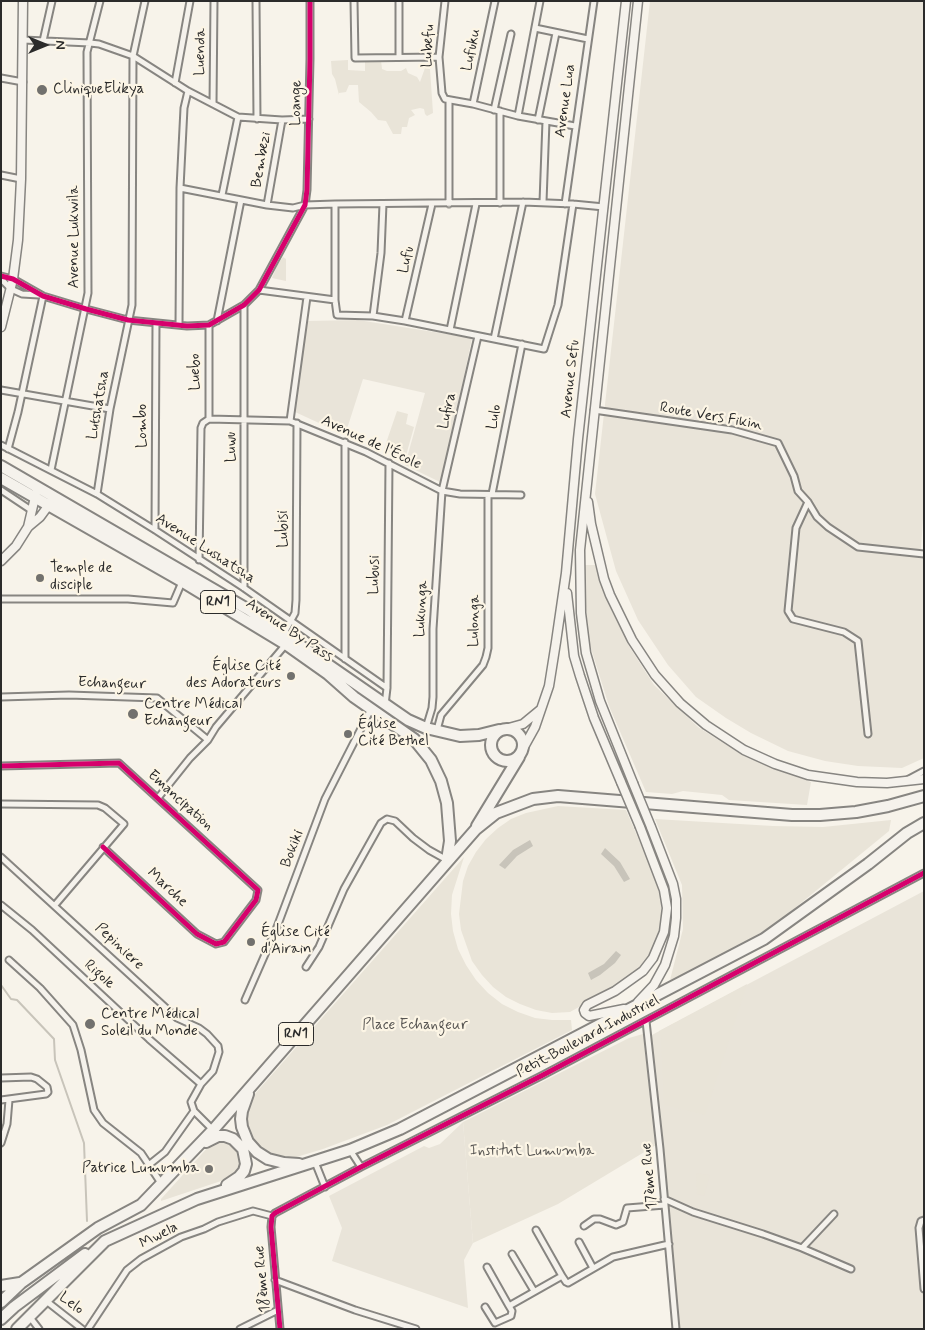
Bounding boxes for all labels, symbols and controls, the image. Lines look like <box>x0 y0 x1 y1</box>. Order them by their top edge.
north arrow <box>20 20 70 70</box>
street label: Lubefu <box>419 24 439 68</box>
street label: Lufuku <box>459 27 485 73</box>
street label: Luenda <box>192 28 210 76</box>
text: N <box>51 40 69 50</box>
street label: Avenue Lua <box>552 63 580 139</box>
street label: Loange <box>288 80 306 126</box>
place label: CliniqueElikya <box>53 81 144 99</box>
marker: CliniqueElikya <box>35 83 49 97</box>
street label: Bembezi <box>248 131 276 189</box>
street label: Avenue Lukwila <box>66 185 84 289</box>
street label: Lufu <box>395 245 419 275</box>
street label: Avenue Sefu <box>558 339 584 419</box>
street label: Luebo <box>187 354 205 390</box>
street label: Lutshatsha <box>84 369 114 441</box>
street label: Lufira <box>435 391 461 431</box>
street label: Route Vers Fikin <box>658 399 764 435</box>
street label: Lulo <box>484 403 506 431</box>
street label: Lombo <box>134 404 152 448</box>
street label: Avenue de l'École <box>318 412 424 474</box>
street label: Luwu <box>223 432 241 462</box>
street label: Avenue Lushatsha <box>152 510 258 588</box>
street label: Lubisi <box>275 510 293 548</box>
street label: Lubusi <box>366 555 384 595</box>
place label: Temple de disciple <box>50 560 113 595</box>
marker: Temple de disciple <box>34 572 46 584</box>
street label: Lukunga <box>412 580 432 638</box>
road number: RN1 <box>200 590 236 614</box>
street label: Avenue By Pass <box>242 595 336 667</box>
street label: Lulonga <box>466 595 484 647</box>
place label: Église Cité des Adorateurs <box>186 658 281 693</box>
marker: Église Cité des Adorateurs <box>285 670 297 682</box>
street label: Echangeur <box>78 674 146 694</box>
place label: Centre Médical Echangeur <box>144 696 242 731</box>
marker: Centre Médical Echangeur <box>126 707 140 721</box>
place label: Église Cité Bethel <box>358 716 429 751</box>
marker: Église Cité Bethel <box>342 728 354 740</box>
street label: Emancipation <box>143 767 217 835</box>
street label: Bokiki <box>278 828 308 870</box>
street label: Marche <box>143 865 191 911</box>
street label: Pepiniere <box>91 920 147 974</box>
place label: Église Cité d'Airain <box>261 924 330 959</box>
marker: Église Cité d'Airain <box>245 936 257 948</box>
street label: Rigole <box>80 957 118 993</box>
street label: Petit Boulevard Industriel <box>514 992 662 1082</box>
place label: Centre Médical Soleil du Monde <box>101 1006 199 1041</box>
marker: Centre Médical Soleil du Monde <box>83 1017 97 1031</box>
park label: Place Echangeur <box>362 1017 468 1035</box>
road number: RN1 <box>278 1022 314 1046</box>
street label: 17ème Rue <box>638 1142 662 1210</box>
park label: Institut Lumumba <box>470 1143 594 1161</box>
place label: Patrice Lumumba <box>82 1160 199 1178</box>
marker: Patrice Lumumba <box>203 1163 215 1175</box>
street label: Mwela <box>137 1219 181 1253</box>
street label: 18ème Rue <box>251 1245 275 1313</box>
street label: Lelo <box>55 1289 87 1319</box>

